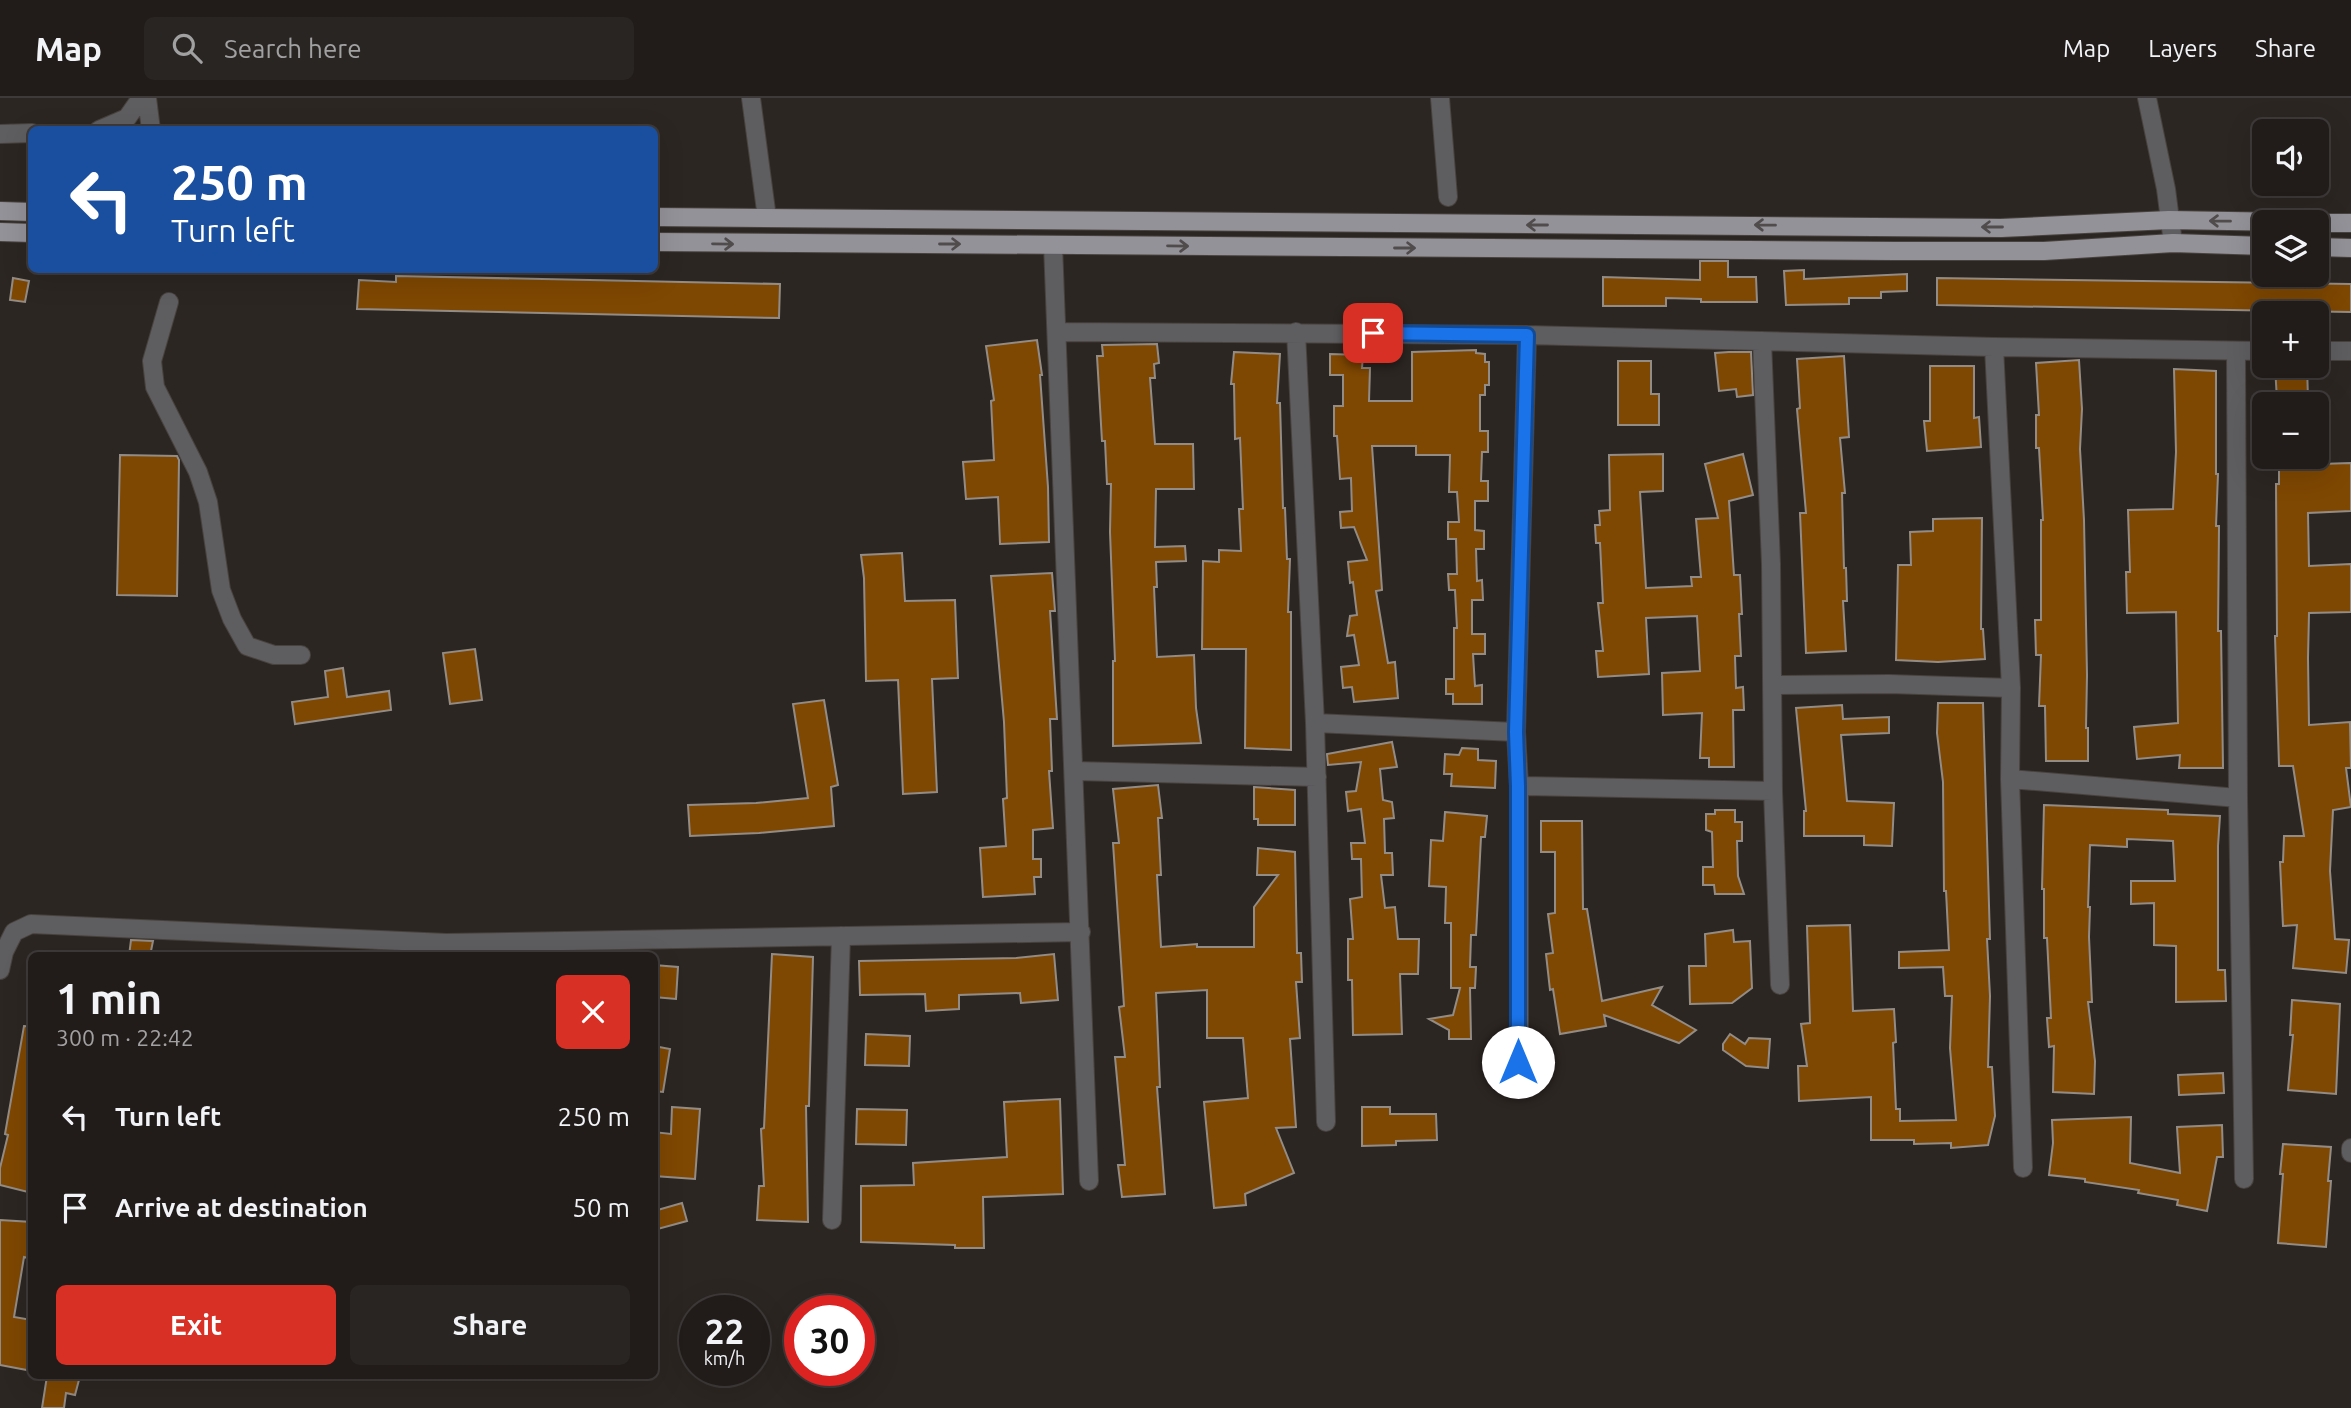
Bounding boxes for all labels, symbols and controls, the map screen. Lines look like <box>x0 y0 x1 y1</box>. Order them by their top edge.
search box <box>144 17 634 80</box>
icon: search <box>168 29 206 67</box>
text: Map <box>35 30 102 67</box>
text: Search here <box>224 34 362 63</box>
text: Map <box>2063 35 2110 62</box>
text: Layers <box>2148 35 2217 62</box>
text: Share <box>2255 35 2316 62</box>
map controls <box>2252 119 2329 469</box>
button: sound <box>2252 119 2329 196</box>
icon: left <box>56 154 147 245</box>
text: 250 m <box>171 154 308 209</box>
button: layers <box>2252 210 2329 287</box>
text: Turn left <box>171 212 295 248</box>
one-way arrow <box>2208 214 2231 228</box>
one-way arrow <box>1526 218 1549 232</box>
one-way arrow <box>1753 218 1776 232</box>
one-way arrow <box>1981 220 2004 234</box>
one-way arrow <box>711 237 734 250</box>
one-way arrow <box>938 237 961 251</box>
one-way arrow <box>1166 240 1189 253</box>
one-way arrow <box>1393 241 1416 255</box>
button: + <box>2252 301 2329 378</box>
pin <box>1343 303 1403 363</box>
icon: arrive <box>1354 314 1392 352</box>
button: − <box>2252 392 2329 469</box>
text: 1 min <box>56 975 162 1022</box>
button: close <box>556 975 630 1049</box>
text: 300 m · 22:42 <box>56 1025 194 1050</box>
position arrow <box>1481 1025 1555 1099</box>
icon: left <box>56 1098 94 1136</box>
text: Turn left <box>115 1102 221 1131</box>
text: 250 m <box>558 1102 630 1131</box>
icon: arrive <box>56 1189 94 1227</box>
text: Arrive at destination <box>115 1193 368 1222</box>
text: 50 m <box>572 1193 630 1222</box>
button: Exit <box>56 1285 336 1365</box>
button: Share <box>350 1285 630 1365</box>
speed limit sign: 30 <box>784 1295 875 1386</box>
text: 22 <box>705 1311 744 1351</box>
text: km/h <box>704 1348 745 1368</box>

